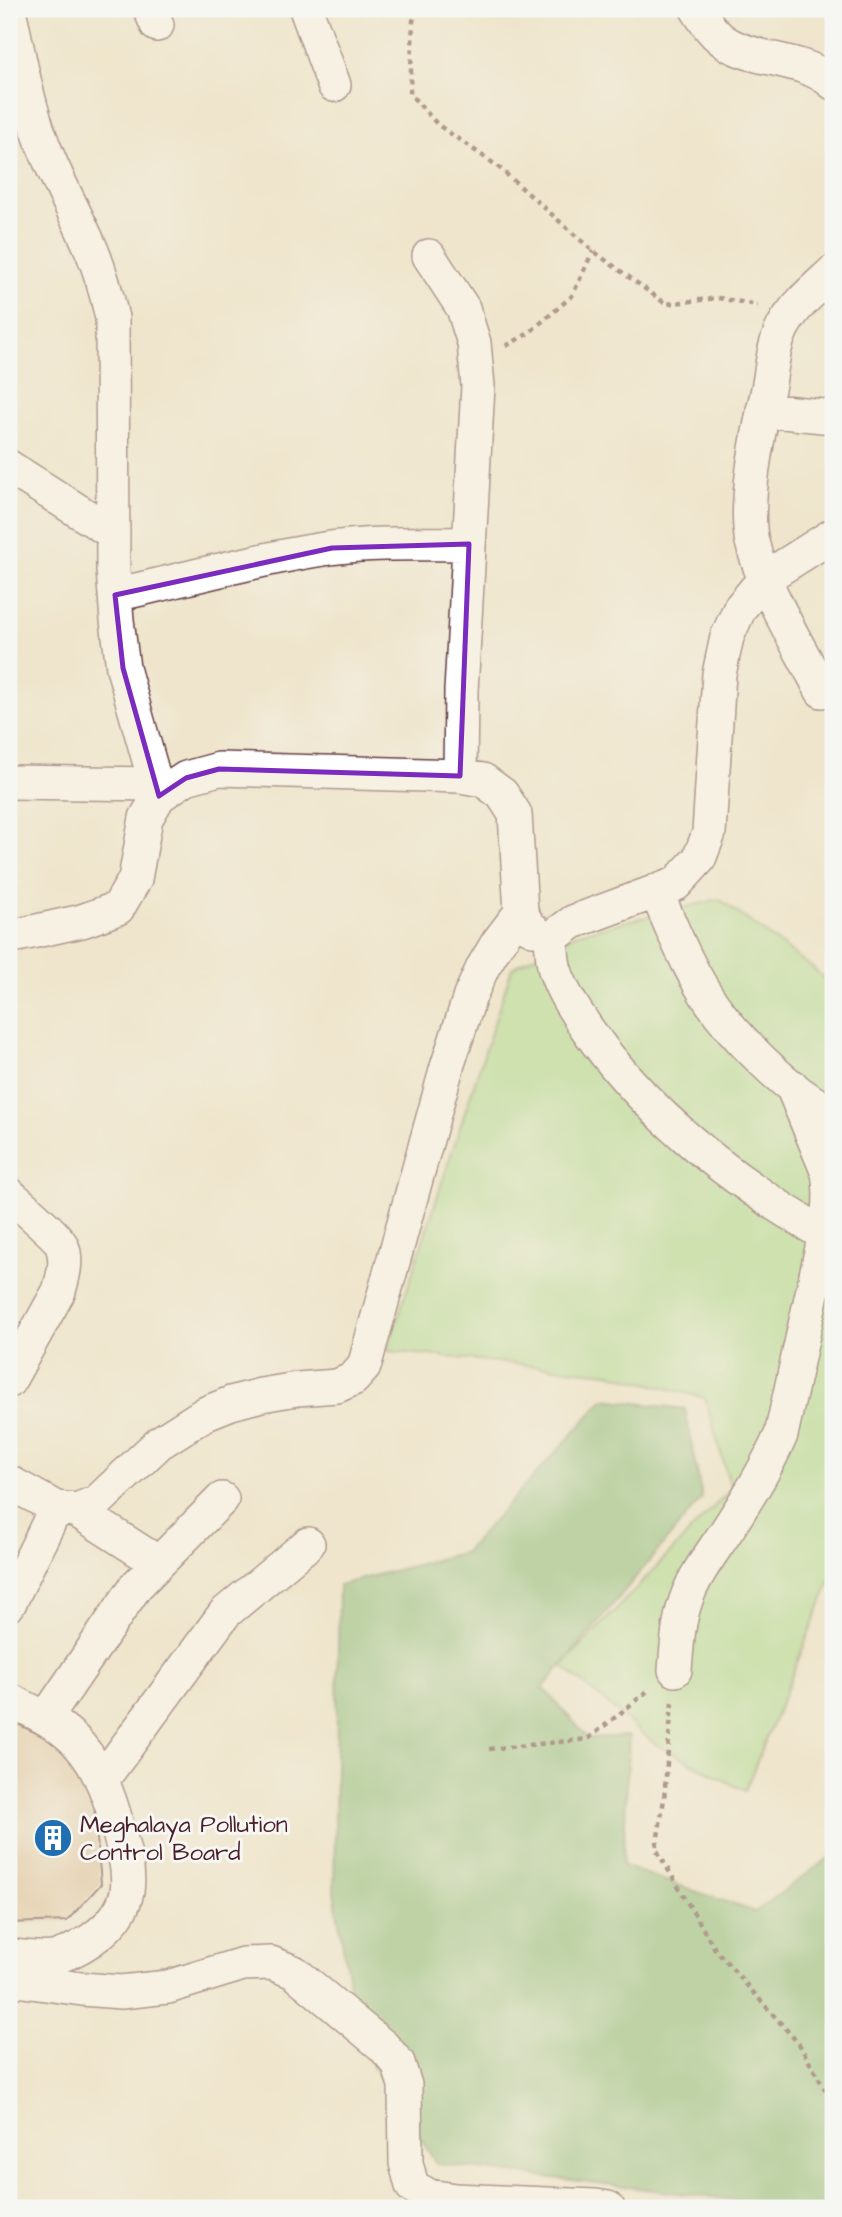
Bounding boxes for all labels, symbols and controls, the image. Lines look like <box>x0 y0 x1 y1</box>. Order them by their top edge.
place label: Meghalaya Pollution Control Board <box>80 1808 288 1870</box>
building icon: Meghalaya Pollution Control Board <box>32 1817 74 1859</box>

